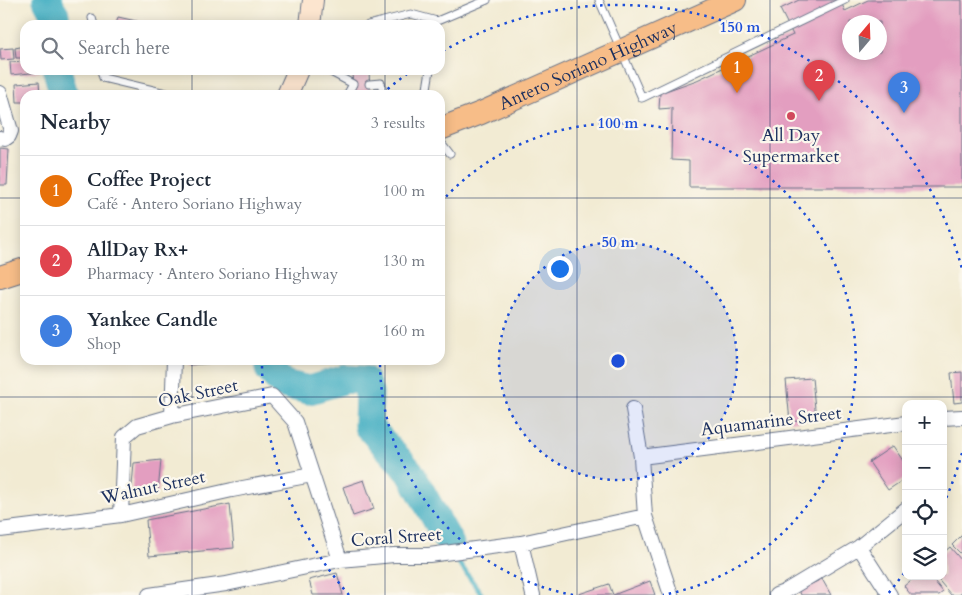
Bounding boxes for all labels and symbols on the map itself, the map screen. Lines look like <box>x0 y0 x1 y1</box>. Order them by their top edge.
street label: Antero Soriano Highway <box>495 15 682 117</box>
north arrow <box>842 15 887 60</box>
text: 150 m <box>720 17 761 37</box>
pin: 1 <box>721 52 753 93</box>
pin: 2 <box>803 60 835 101</box>
pin: 3 <box>888 72 920 113</box>
marker: All Day Supermarket <box>785 110 797 122</box>
text: 100 m <box>598 113 639 133</box>
place label: All Day Supermarket <box>743 123 839 169</box>
text: 50 m <box>601 232 635 252</box>
your location <box>547 256 573 282</box>
centre of rings <box>609 352 627 370</box>
street label: Oak Street <box>156 373 241 414</box>
street label: Aquamarine Street <box>699 400 843 443</box>
street label: Walnut Street <box>98 464 208 511</box>
street label: Coral Street <box>350 522 442 553</box>

